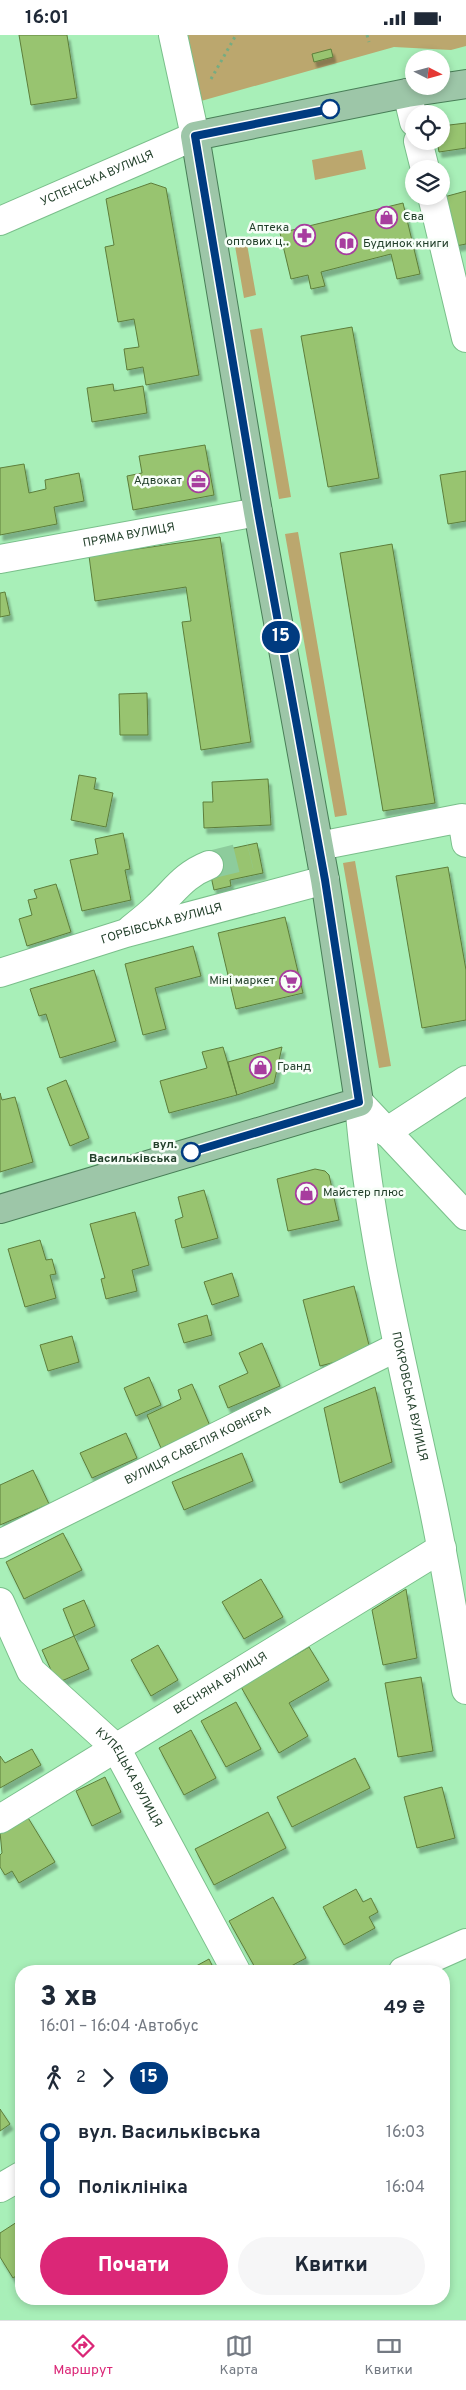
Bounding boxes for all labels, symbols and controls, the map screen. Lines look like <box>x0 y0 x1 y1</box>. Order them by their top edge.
text: 16:01 <box>25 6 69 30</box>
north arrow <box>405 50 450 95</box>
map controls <box>405 50 450 205</box>
unlabelled marker <box>320 99 340 119</box>
button: locate <box>405 105 450 150</box>
street label: УСПЕНСЬКА ВУЛИЦЯ <box>38 147 156 210</box>
button: layers <box>405 160 450 205</box>
shop icon: Єва <box>375 205 399 229</box>
place label: Єва <box>403 209 424 225</box>
place label: Аптека оптових ц‥ <box>226 220 289 250</box>
pharmacy icon: Аптека оптових ц‥ <box>293 223 317 247</box>
library icon: Будинок книги <box>335 232 359 256</box>
place label: Будинок книги <box>363 236 449 252</box>
office icon: Адвокат <box>186 469 210 493</box>
place label: Адвокат <box>134 473 183 489</box>
street label: ПРЯМА ВУЛИЦЯ <box>81 519 176 552</box>
line badge: 15 <box>258 621 304 653</box>
text: 15 <box>272 625 290 648</box>
street label: ГОРБІВСЬКА ВУЛИЦЯ <box>99 900 224 948</box>
supermarket icon: Міні маркет <box>279 969 303 993</box>
place label: Міні маркет <box>209 973 276 989</box>
shop icon: Гранд <box>249 1055 273 1079</box>
place label: Гранд <box>277 1059 311 1075</box>
place label: вул. Васильківська <box>89 1137 177 1167</box>
marker: вул. Васильківська <box>181 1142 201 1162</box>
shop icon: Майстер плюс <box>295 1181 319 1205</box>
place label: Майстер плюс <box>323 1185 404 1201</box>
street label: ПОКРОВСЬКА ВУЛИЦЯ <box>387 1330 431 1463</box>
street label: ВУЛИЦЯ САВЕЛІЯ КОВНЕРА <box>122 1403 274 1489</box>
street label: ВЕСНЯНА ВУЛИЦЯ <box>171 1649 271 1719</box>
street label: КУПЕЦЬКА ВУЛИЦЯ <box>91 1725 165 1830</box>
text: 3 хв <box>40 1980 98 2016</box>
text: 49 ₴ <box>384 1996 425 2020</box>
text: 16:01 – 16:04 · Автобус <box>40 2017 199 2037</box>
icon: walk <box>40 2064 68 2092</box>
icon: forward <box>94 2064 122 2092</box>
text: 15 <box>140 2066 158 2089</box>
text: 2 <box>76 2068 86 2088</box>
text: вул. Васильківська <box>78 2121 261 2145</box>
text: 16:03 <box>386 2123 425 2143</box>
text: Поліклініка <box>78 2176 188 2200</box>
text: 16:04 <box>386 2178 425 2198</box>
button: Почати <box>40 2237 228 2295</box>
button: Квитки <box>238 2237 425 2295</box>
tab: Маршрут <box>53 2332 113 2379</box>
tab: Карта <box>220 2332 258 2379</box>
tab: Квитки <box>365 2332 413 2379</box>

